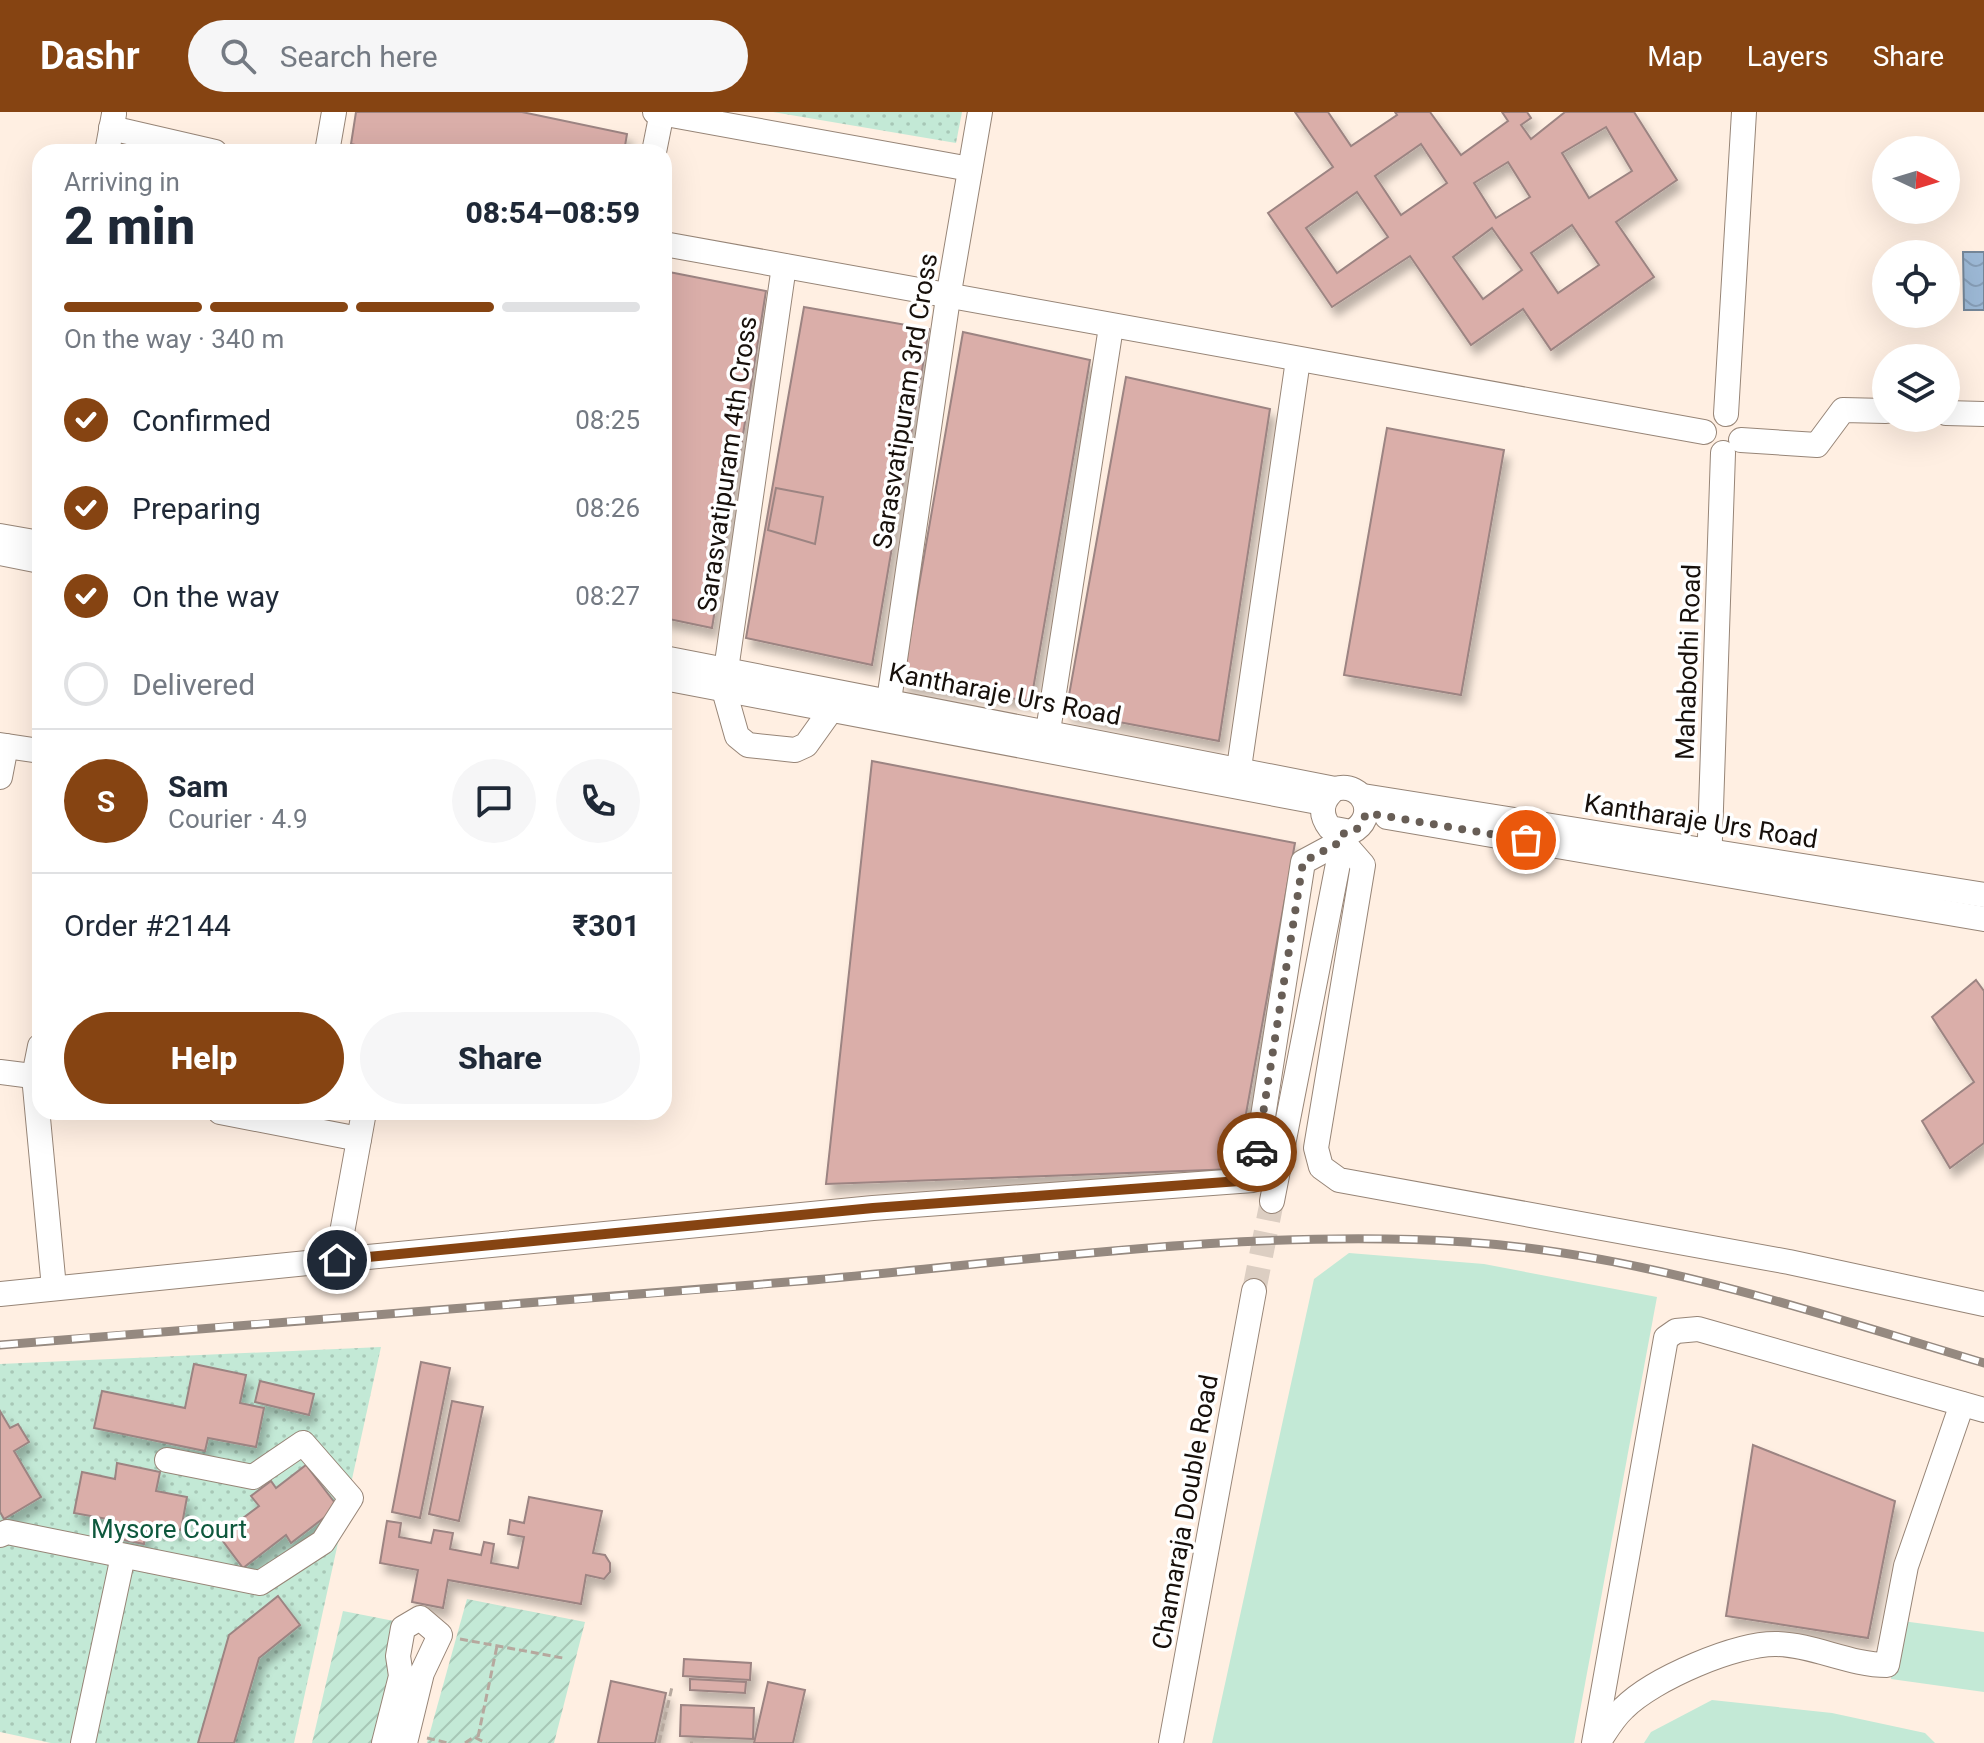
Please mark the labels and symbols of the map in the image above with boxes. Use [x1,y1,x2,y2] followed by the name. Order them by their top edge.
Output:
[1872,136,1960,224] north arrow
[867,251,943,551] street label: Sarasvatipuram 3rd Cross
[691,314,763,614] street label: Sarasvatipuram 4th Cross
[1670,563,1706,761] street label: Mahabodhi Road
[886,657,1124,731] street label: Kantharaje Urs Road
[1582,788,1820,854] street label: Kantharaje Urs Road
[1492,806,1560,874] pin
[1217,1112,1297,1192] courier
[303,1226,371,1294] pin
[1146,1372,1224,1652] street label: Chamaraja Double Road
[91,1514,247,1544] park label: Mysore Court

